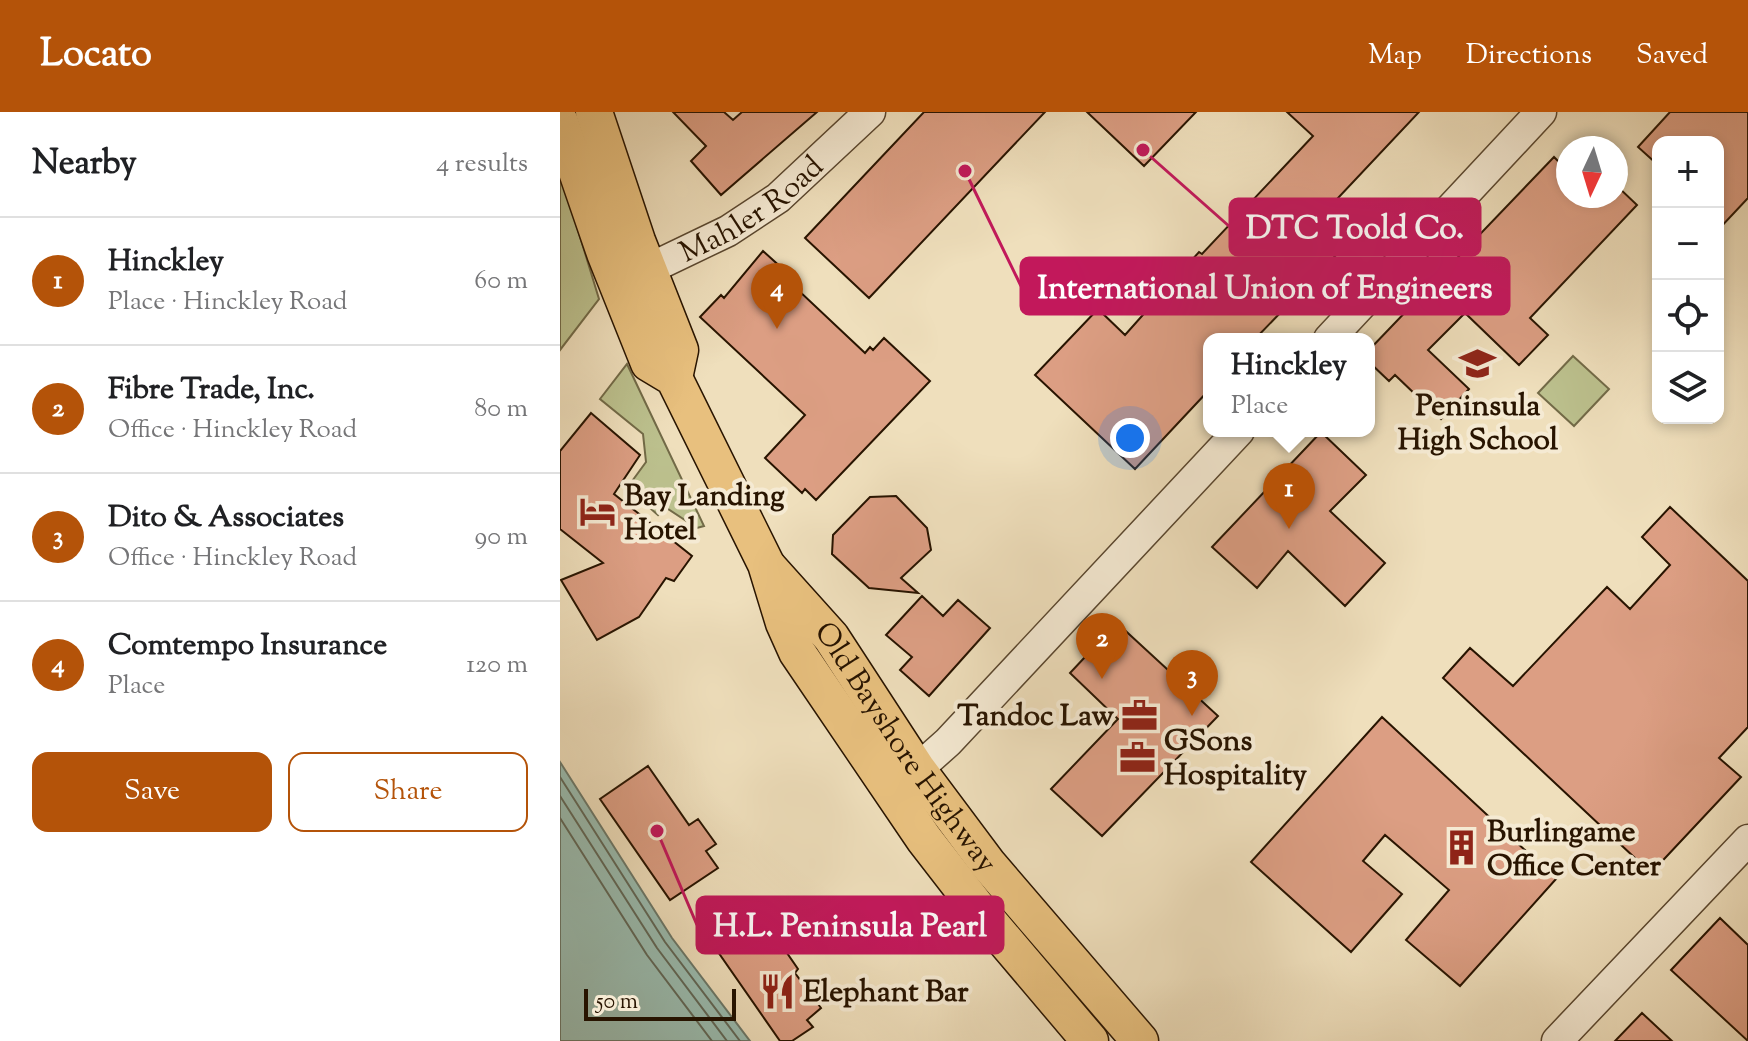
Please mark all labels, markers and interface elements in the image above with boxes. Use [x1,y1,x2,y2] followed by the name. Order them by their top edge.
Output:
[40,29,152,83] text: Locato
[1368,36,1422,76] text: Map
[1466,36,1592,76] text: Directions
[1636,36,1708,76] text: Saved
[1556,136,1628,208] north arrow
[1652,136,1724,424] map controls
[1652,136,1724,208] button: +
[32,140,137,189] text: Nearby
[436,146,528,183] text: 4 results
[673,147,834,275] street label: Mahler Road
[1230,199,1480,255] callout: DTC Toold Co.
[1246,207,1464,253] text: DTC Toold Co.
[1652,208,1724,280] button: −
[108,241,224,284] text: Hinckley
[1021,258,1509,314] callout: International Union of Engineers
[54,263,62,300] text: 1
[474,263,528,300] text: 60 m
[751,263,803,329] pin: 4
[1037,267,1493,313] text: International Union of Engineers
[1652,280,1724,352] button: locate
[108,284,348,321] text: Place · Hinckley Road
[1203,333,1375,437] popup
[1231,345,1347,388] text: Hinckley
[1459,345,1497,383] school or university icon: Peninsula High School
[1652,352,1724,424] button: layers
[108,369,315,412] text: Fibre Trade, Inc.
[1398,386,1559,463] place label: Peninsula High School
[1231,388,1288,425] text: Place
[52,391,64,428] text: 2
[474,391,528,428] text: 80 m
[108,412,357,449] text: Office · Hinckley Road
[1110,418,1150,458] your location
[1263,463,1315,529] pin: 1
[624,476,785,553] place label: Bay Landing Hotel
[579,493,617,531] hotel icon: Bay Landing Hotel
[108,497,344,540] text: Dito & Associates
[53,519,63,556] text: 3
[475,519,528,556] text: 90 m
[108,540,357,577] text: Office · Hinckley Road
[803,613,1006,883] street label: Old Bayshore Highway
[1076,613,1128,679] pin: 2
[108,625,387,668] text: Comtempo Insurance
[51,647,65,684] text: 4
[466,647,528,684] text: 120 m
[1166,650,1218,716] pin: 3
[108,668,165,705] text: Place
[957,696,1115,739] place label: Tandoc Law
[1121,696,1159,734] office icon: Tandoc Law
[1164,721,1307,798] place label: GSons Hospitality
[1119,738,1157,776] office icon: GSons Hospitality
[32,752,272,832] button: Save
[288,752,528,832] button: Share
[1487,812,1662,889] place label: Burlingame Office Center
[1442,829,1480,867] building icon: Burlingame Office Center
[697,897,1003,953] callout: H.L. Peninsula Pearl
[713,905,987,951] text: H.L. Peninsula Pearl
[758,972,796,1010] restaurant icon: Elephant Bar
[803,972,969,1015] place label: Elephant Bar
[584,985,736,1021] scale bar
[596,987,638,1019] text: 50 m

